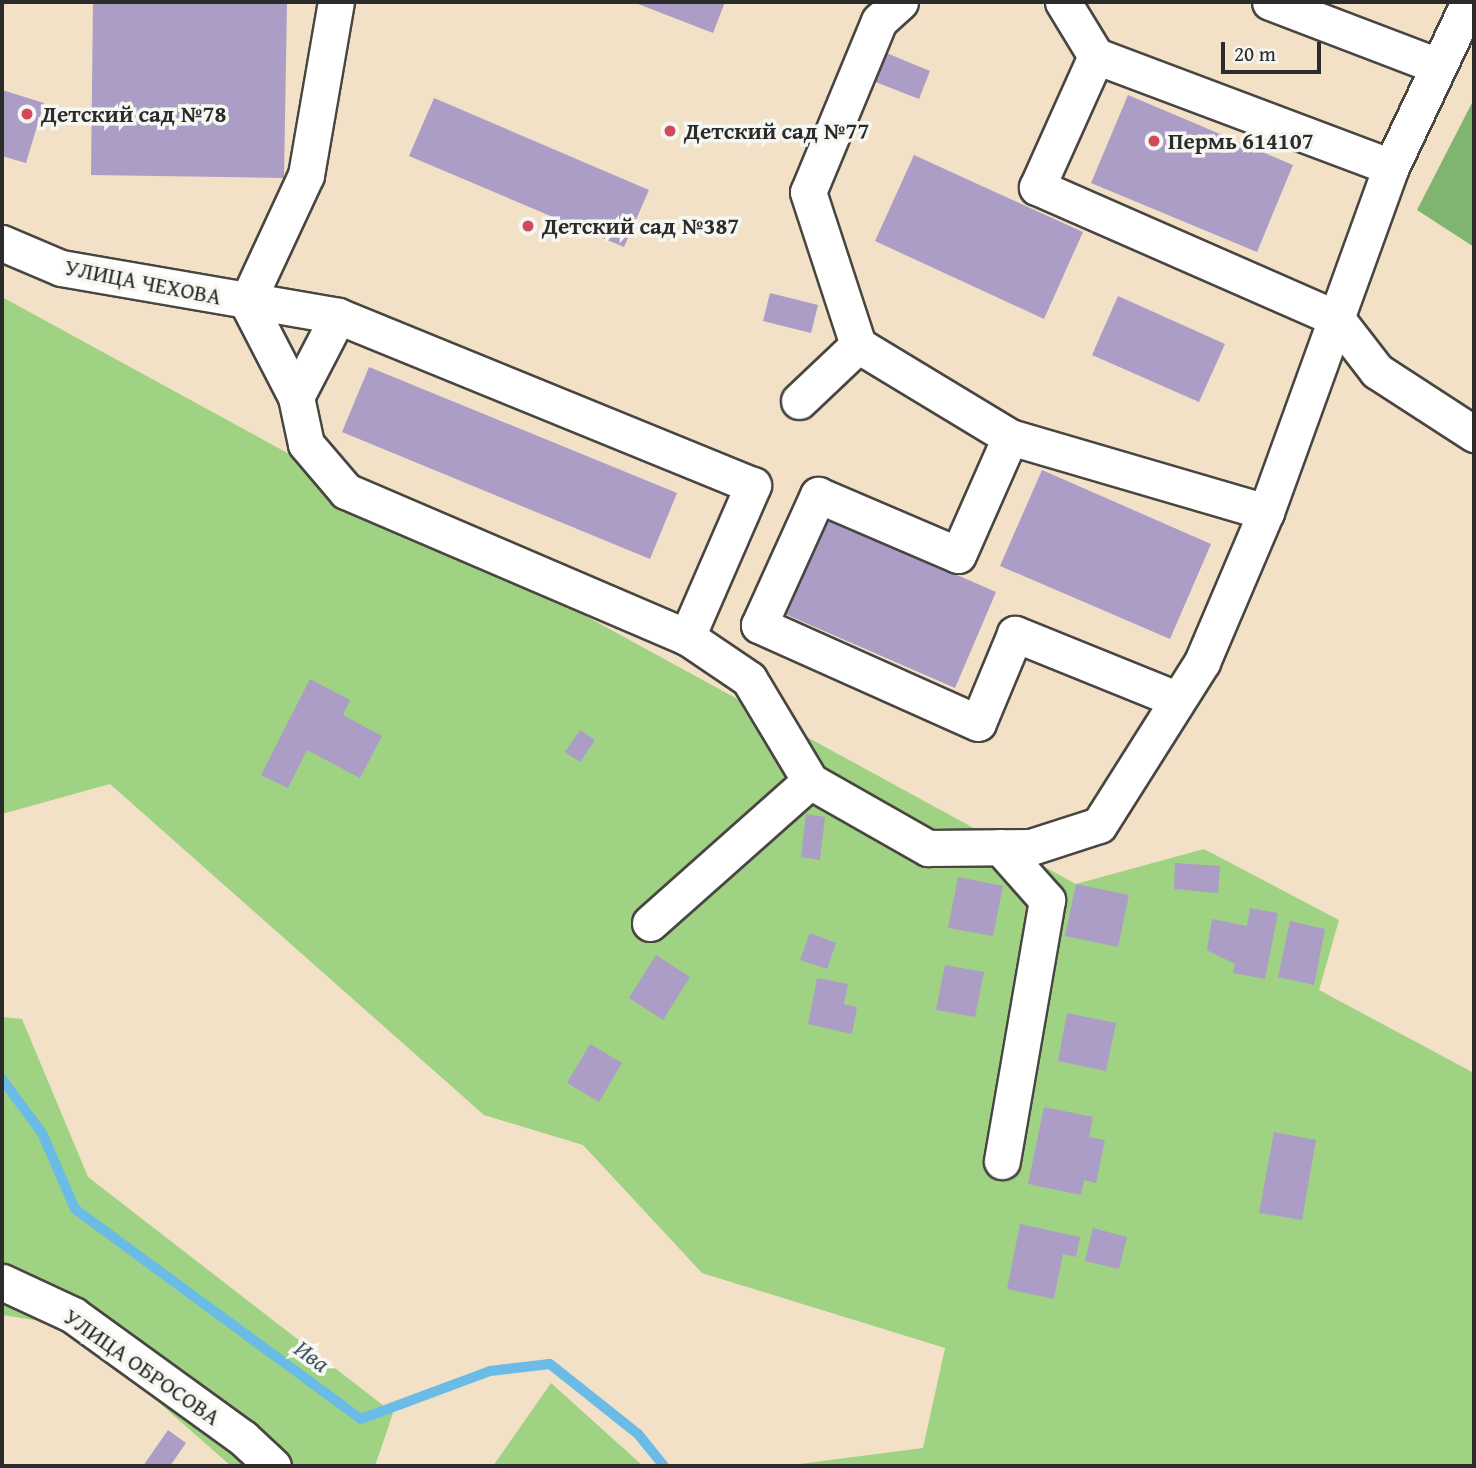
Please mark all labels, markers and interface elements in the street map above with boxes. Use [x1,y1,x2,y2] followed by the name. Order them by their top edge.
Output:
[1224,28,1324,72] scale bar
[1234,38,1276,69] text: 20 m
[41,100,226,128] place label: Детский сад №78
[19,106,35,122] marker: Детский сад №78
[684,117,869,145] place label: Детский сад №77
[662,123,678,139] marker: Детский сад №77
[1168,127,1314,155] place label: Пермь 614107
[1146,133,1162,149] marker: Пермь 614107
[542,212,739,240] place label: Детский сад №387
[520,218,536,234] marker: Детский сад №387
[62,253,224,311] street label: УЛИЦА ЧЕХОВА
[58,1303,226,1431] street label: УЛИЦА ОБРОСОВА
[289,1334,335,1378] water label: Ива

